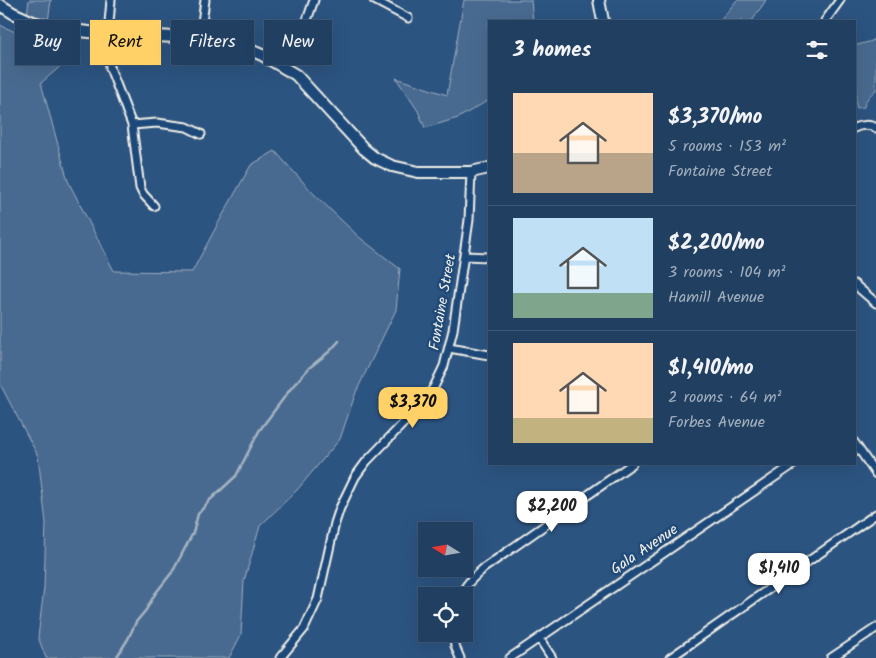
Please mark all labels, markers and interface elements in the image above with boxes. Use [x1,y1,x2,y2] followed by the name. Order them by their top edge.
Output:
[15,20,80,65] chip: Buy
[90,20,161,65] chip: Rent
[171,20,254,65] chip: Filters
[264,20,332,65] chip: New
[513,34,591,67] text: 3 homes
[803,36,831,64] icon: filters
[668,101,762,134] text: $3,370/mo
[553,113,613,173] icon: home
[668,134,786,159] text: 5 rooms · 153 m²
[668,159,772,184] text: Fontaine Street
[668,227,765,260] text: $2,200/mo
[553,238,613,298] icon: home
[423,252,463,352] street label: Fontaine Street
[668,260,785,285] text: 3 rooms · 104 m²
[668,285,764,310] text: Hamill Avenue
[668,352,754,385] text: $1,410/mo
[553,363,613,423] icon: home
[668,385,781,410] text: 2 rooms · 64 m²
[372,386,454,429] pin: $3,370
[390,390,436,415] text: $3,370
[668,410,765,435] text: Forbes Avenue
[511,490,593,533] pin: $2,200
[528,494,576,519] text: $2,200
[606,518,683,581] street label: Gala Avenue
[418,522,472,578] north arrow
[418,522,473,642] map controls
[738,552,820,595] pin: $1,410
[759,556,799,581] text: $1,410
[418,587,473,642] button: locate

